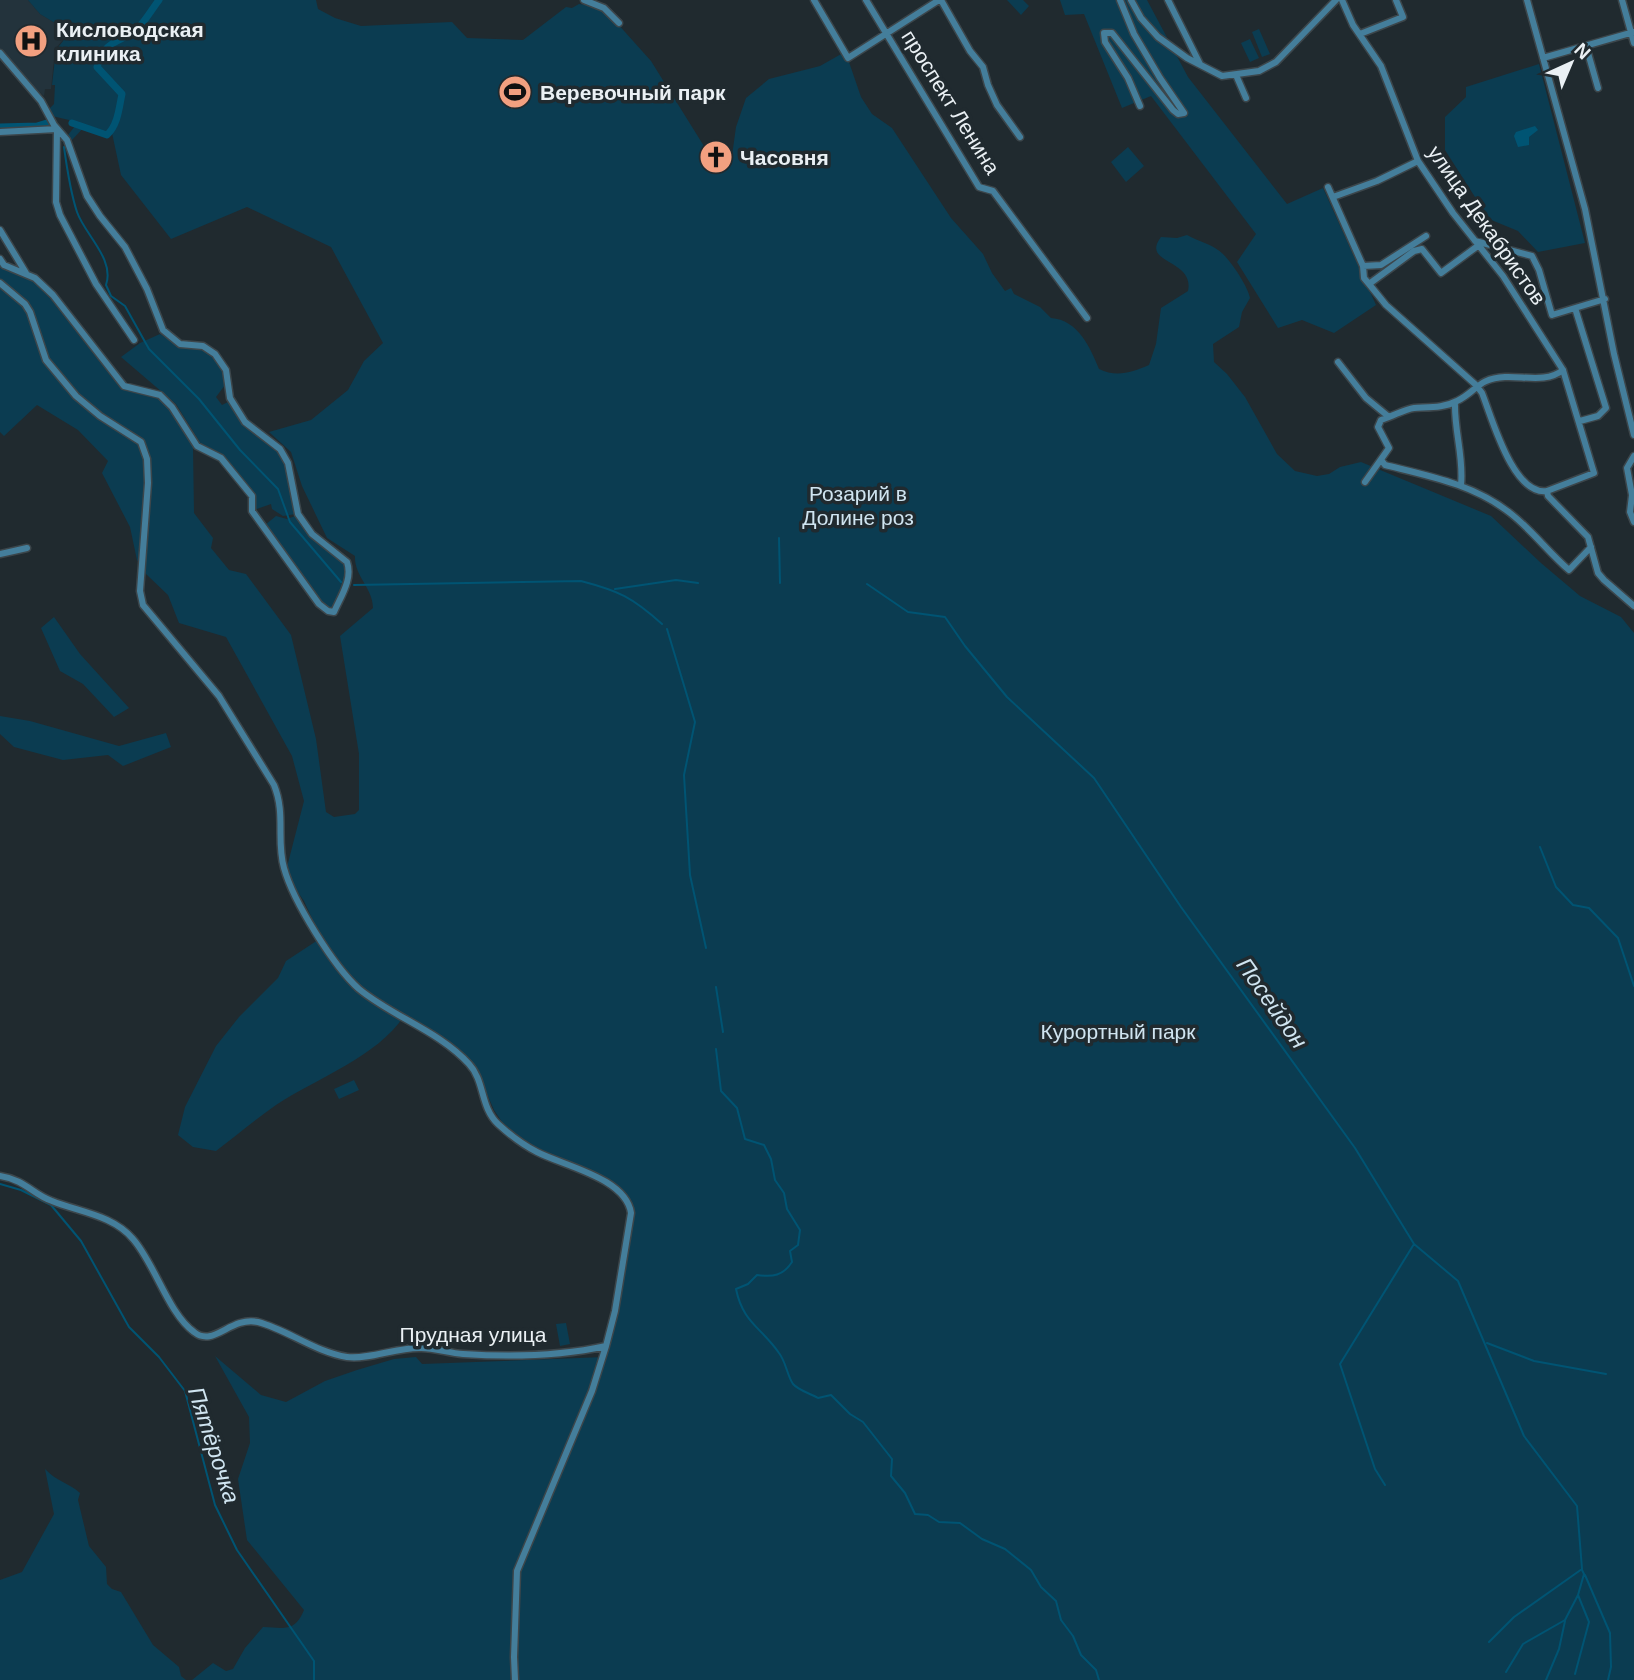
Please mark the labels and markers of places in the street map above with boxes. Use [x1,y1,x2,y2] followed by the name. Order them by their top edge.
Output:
[56,18,204,65] place label: Кисловодская клиника
[12,22,50,60] hospital icon: Кисловодская клиника
[496,73,534,111] sports icon: Веревочный парк
[540,81,726,104] place label: Веревочный парк
[697,138,735,176] church icon: Часовня
[740,146,829,169] place label: Часовня

